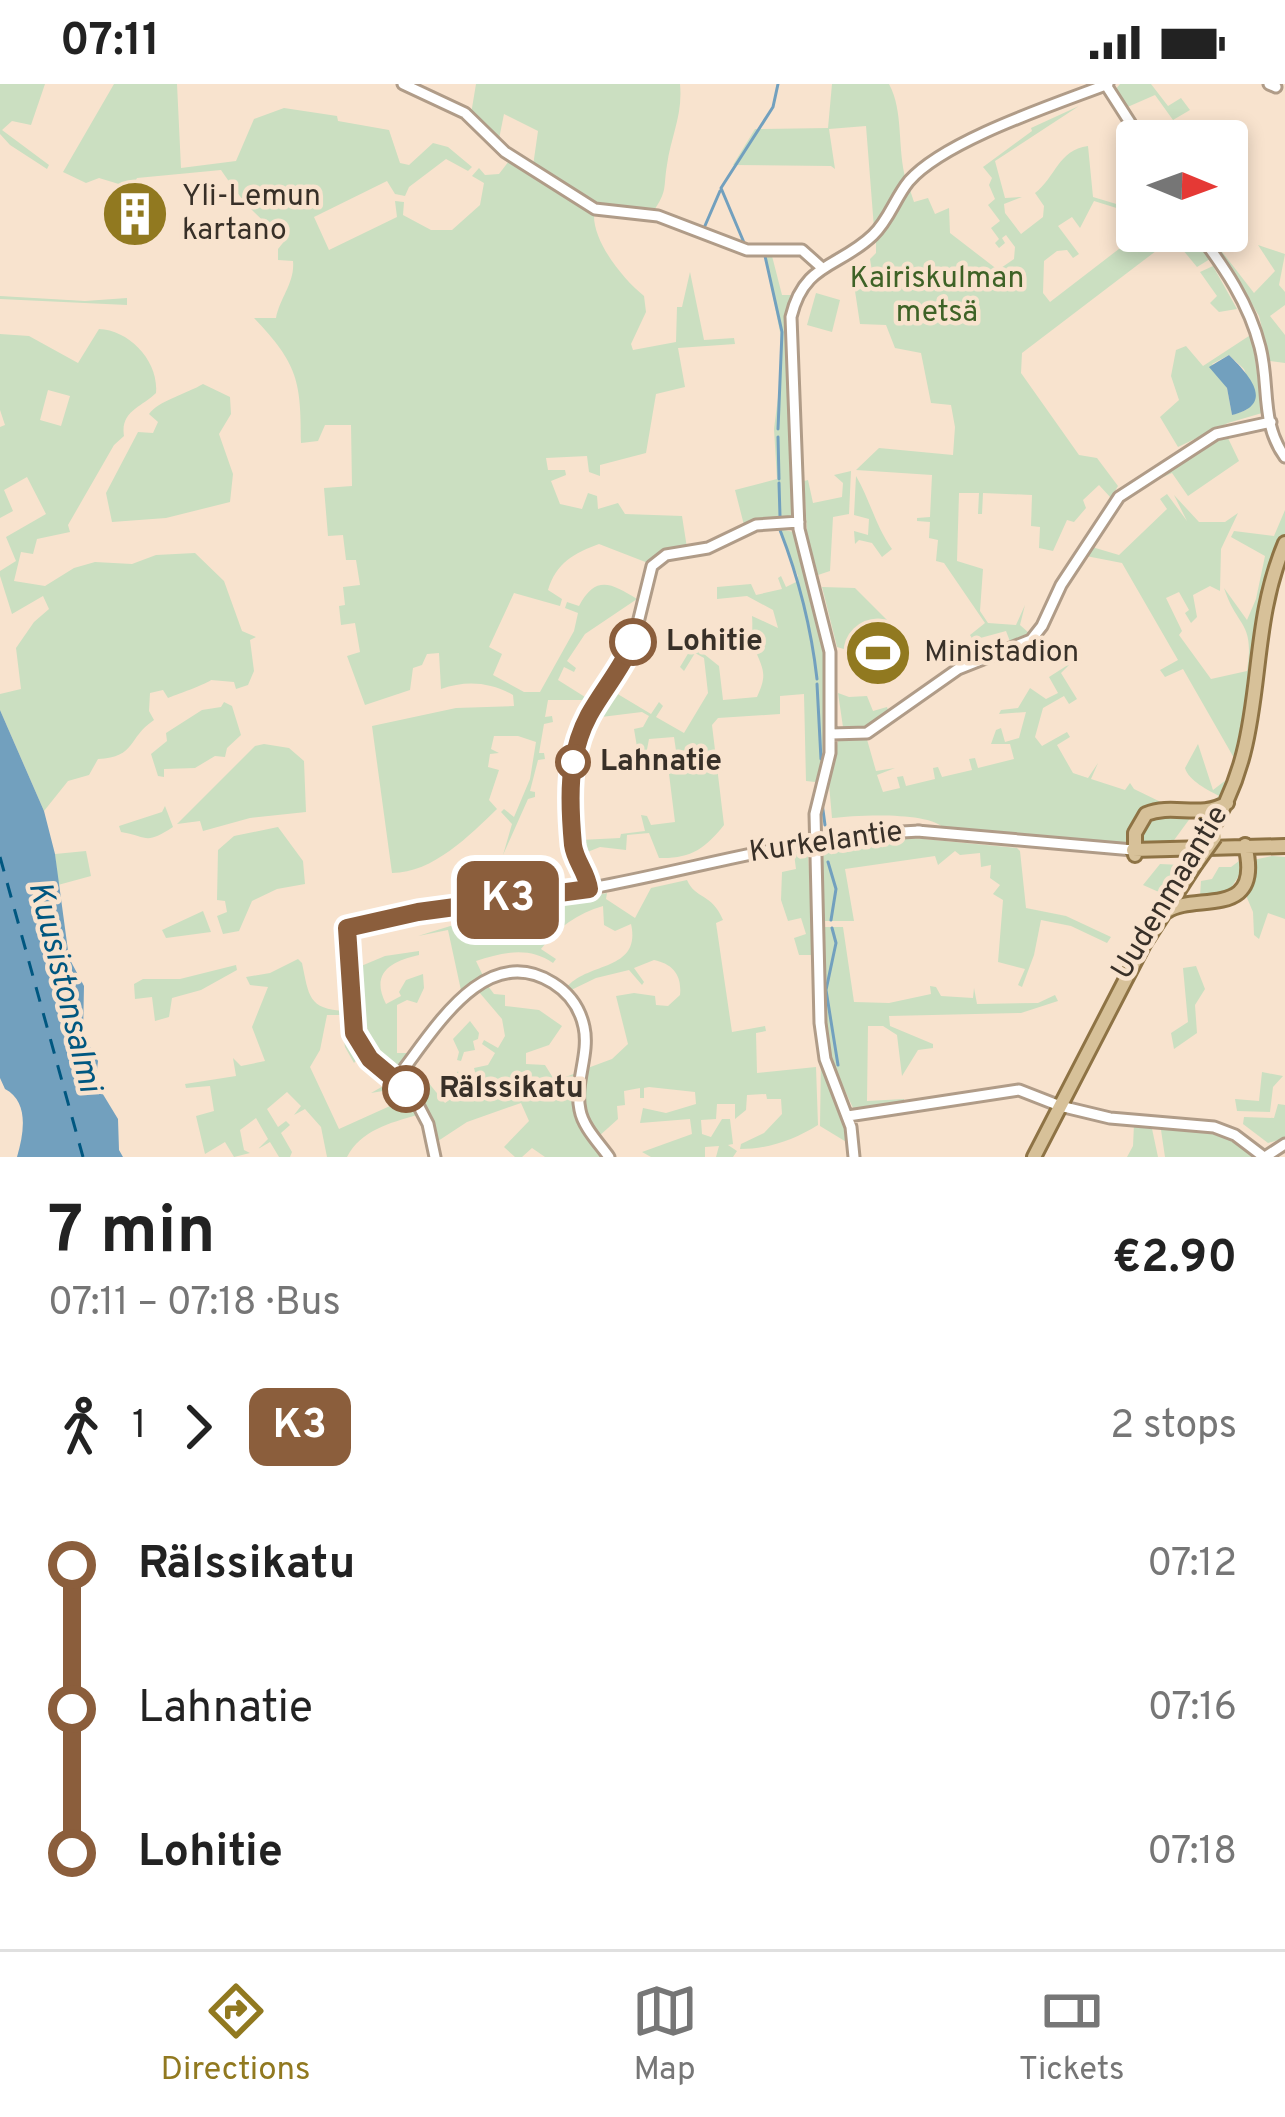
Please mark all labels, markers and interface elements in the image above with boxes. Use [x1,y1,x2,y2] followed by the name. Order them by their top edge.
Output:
[60,14,160,71] text: 07:11
[1116,120,1248,252] north arrow
[1116,120,1248,252] map controls
[100,179,170,249] building icon: Yli-Lemun kartano
[182,179,321,250] place label: Yli-Lemun kartano
[850,261,1024,332] park label: Kairiskulman metsä
[843,618,913,688] sports icon: Ministadion
[611,620,655,664] marker: Lohitie
[666,624,763,661] place label: Lohitie
[924,635,1079,672] place label: Ministadion
[600,744,722,781] place label: Lahnatie
[557,746,589,778] marker: Lahnatie
[1105,799,1237,987] street label: Uudenmaantie
[747,814,905,872] street label: Kurkelantie
[454,861,562,939] line badge: K3
[481,873,535,926] text: K3
[17,877,110,1099] water label: Kuusistonsalmi
[384,1067,428,1111] marker: Rälssikatu
[439,1071,584,1108] place label: Rälssikatu
[48,1193,216,1276] text: 7 min
[1113,1231,1237,1288] text: €2.90
[48,1280,341,1329] text: 07:11 – 07:18 · Bus
[48,1394,114,1460] icon: walk
[165,1394,231,1460] icon: forward
[273,1400,327,1453] text: K3
[132,1403,147,1452] text: 1
[1110,1403,1237,1452] text: 2 stops
[138,1537,355,1594] text: Rälssikatu
[1147,1541,1237,1590] text: 07:12
[138,1681,313,1738] text: Lahnatie
[1148,1685,1237,1734] text: 07:16
[138,1825,283,1882] text: Lohitie
[1147,1829,1237,1878] text: 07:18
[161,1978,310,2092] tab: Directions
[632,1978,698,2092] tab: Map
[1019,1978,1124,2092] tab: Tickets

